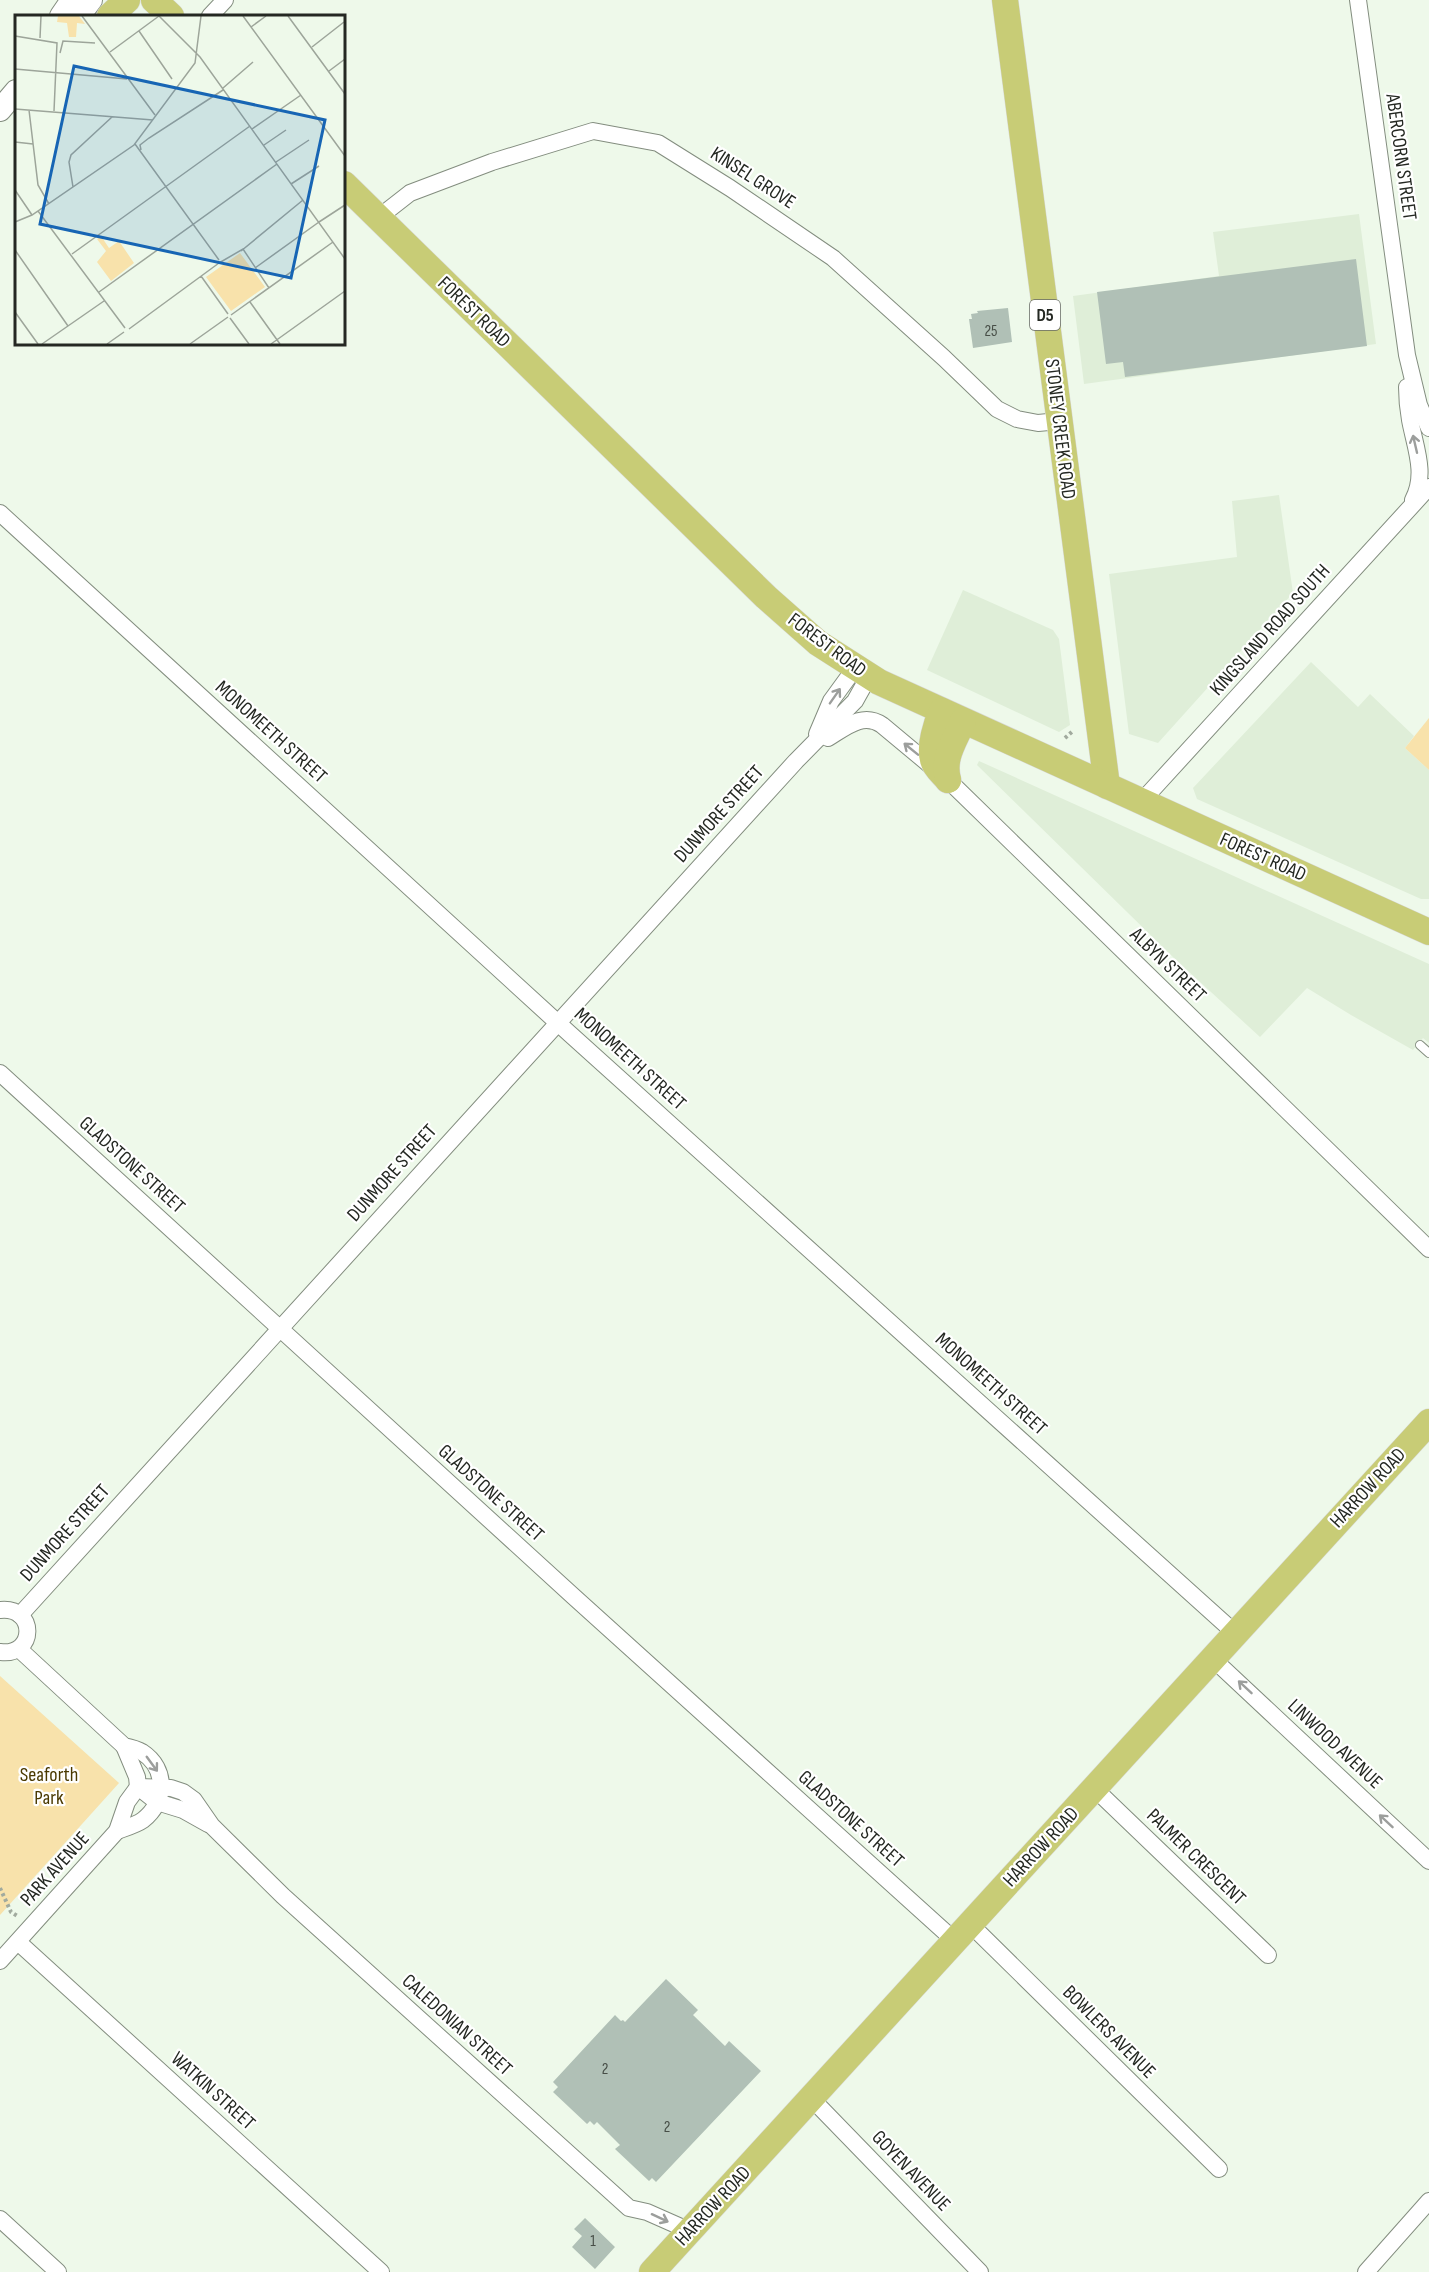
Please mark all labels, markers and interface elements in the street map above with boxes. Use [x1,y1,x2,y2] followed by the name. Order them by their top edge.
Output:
[15,15,345,345] inset map
[1380,91,1422,222] street label: ABERCORN STREET
[706,142,800,214] street label: KINSEL GROVE
[433,271,515,353] street label: FOREST ROAD
[1030,300,1060,330] road number: D5
[984,322,998,341] house number: 25
[1039,358,1081,500] street label: STONEY CREEK ROAD
[1409,434,1421,453] one-way arrow
[1205,560,1335,700] street label: KINGSLAND ROAD SOUTH
[783,608,871,682] street label: FOREST ROAD
[210,676,332,788] street label: MONOMEETH STREET
[829,689,841,705] one-way arrow
[903,742,919,755] one-way arrow
[669,760,769,868] street label: DUNMORE STREET
[1216,827,1310,887] street label: FOREST ROAD
[1124,922,1211,1007] street label: ALBYN STREET
[569,1003,691,1115] street label: MONOMEETH STREET
[74,1111,190,1219] street label: GLADSTONE STREET
[342,1119,442,1227] street label: DUNMORE STREET
[930,1328,1052,1440] street label: MONOMEETH STREET
[433,1439,549,1547] street label: GLADSTONE STREET
[1325,1443,1411,1533] street label: HARROW ROAD
[15,1479,115,1587] street label: DUNMORE STREET
[1237,1680,1252,1695] one-way arrow
[1283,1694,1387,1794] street label: LINWOOD AVENUE
[146,1756,158,1772] one-way arrow
[20,1763,78,1810] park label: Seaforth Park
[793,1765,909,1873] street label: GLADSTONE STREET
[998,1802,1084,1892] street label: HARROW ROAD
[1141,1804,1251,1910] street label: PALMER CRESCENT
[1379,1814,1394,1828] one-way arrow
[15,1827,95,1911] street label: PARK AVENUE
[397,1969,517,2081] street label: CALEDONIAN STREET
[1057,1980,1161,2084] street label: BOWLERS AVENUE
[166,2047,260,2135] street label: WATKIN STREET
[602,2060,608,2079] house number: 2
[664,2118,670,2137] house number: 2
[867,2126,955,2216] street label: GOYEN AVENUE
[670,2161,756,2251] street label: HARROW ROAD
[650,2213,668,2224] one-way arrow
[590,2232,596,2251] house number: 1

